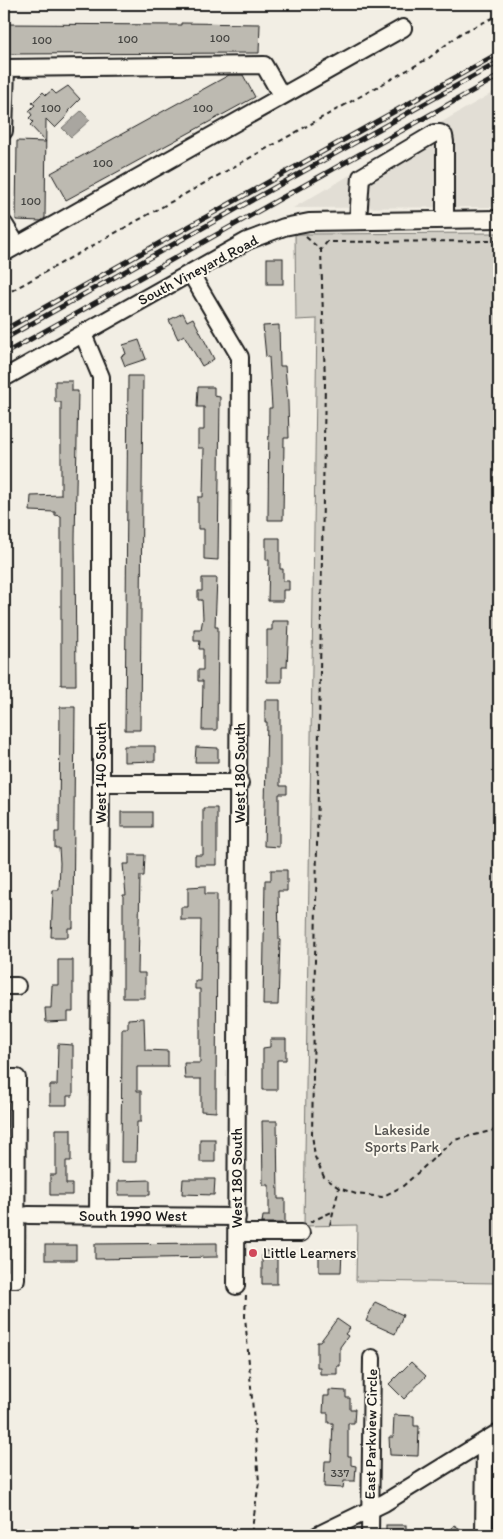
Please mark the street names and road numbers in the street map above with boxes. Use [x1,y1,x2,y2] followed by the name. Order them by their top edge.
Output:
[135,230,262,309] street label: South Vineyard Road
[92,722,110,824] street label: West 140 South
[231,722,249,823] street label: West 180 South
[228,1127,246,1228] street label: West 180 South
[79,1207,187,1225] street label: South 1990 West
[361,1369,381,1499] street label: East Parkview Circle

